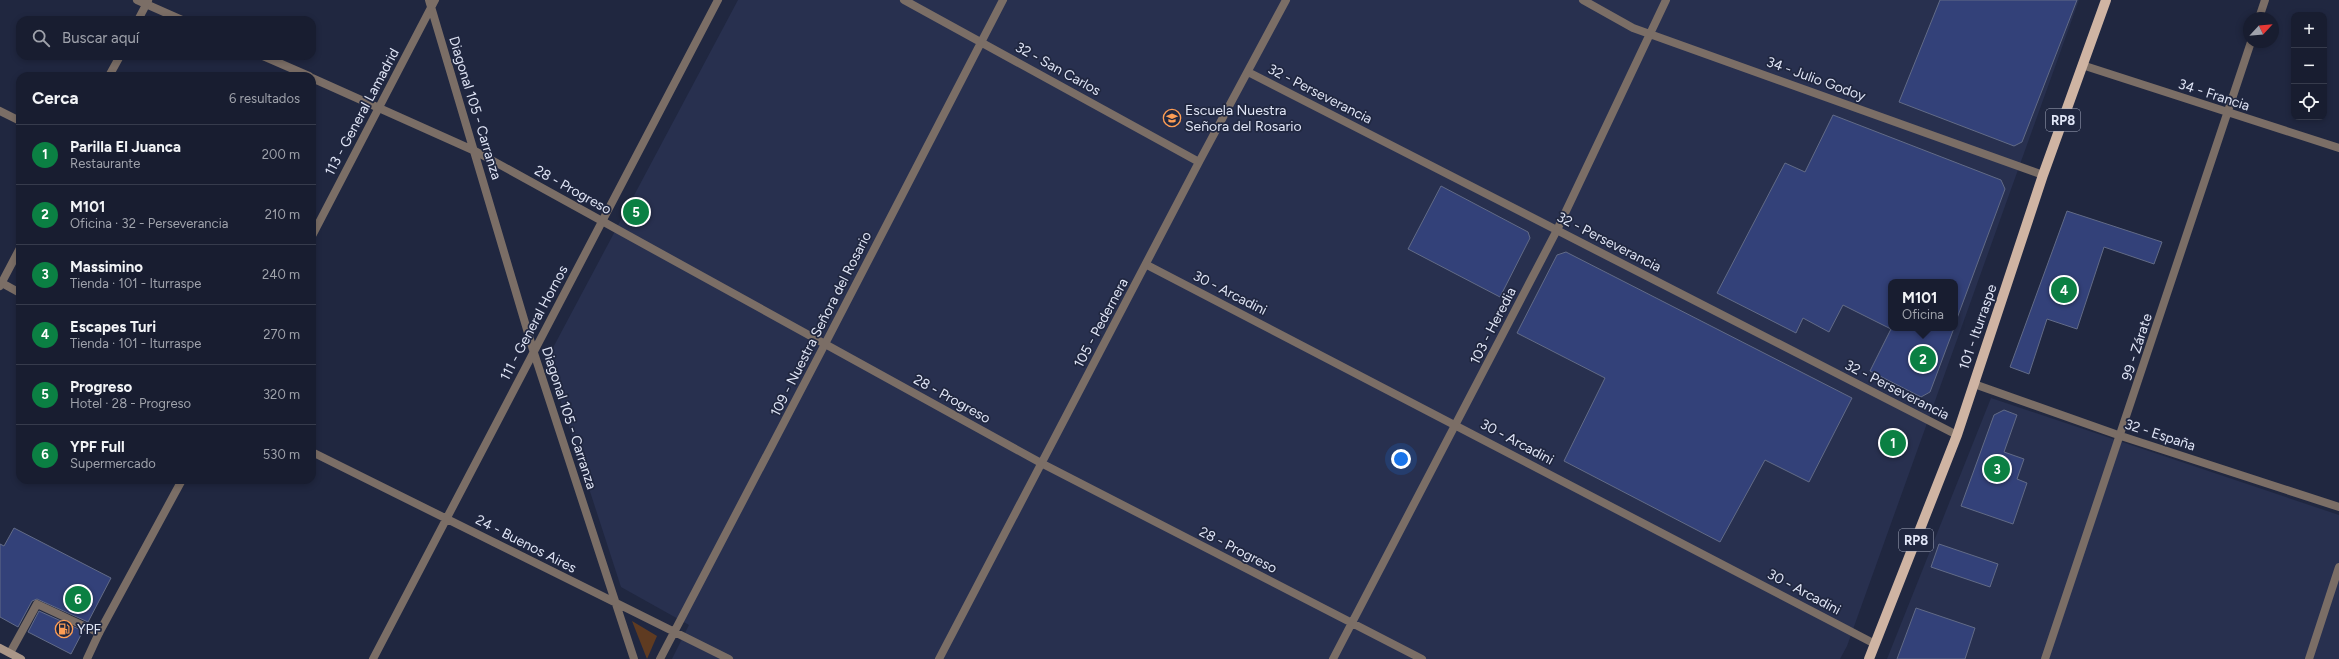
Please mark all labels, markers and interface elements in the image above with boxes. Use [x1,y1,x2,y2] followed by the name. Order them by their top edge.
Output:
[2243,12,2279,48] north arrow
[2291,12,2327,120] map controls
[2291,12,2327,48] button: +
[16,16,316,60] search box
[30,27,52,49] icon: search
[62,29,139,47] text: Buscar aquí
[445,34,505,182] street label: Diagonal 105 - Carranza
[1012,39,1104,99] street label: 32 - San Carlos
[321,45,403,179] street label: 113 - General Lamadrid
[2291,48,2327,84] button: −
[1764,53,1868,105] street label: 34 - Julio Godoy
[1265,60,1375,128] street label: 32 - Perseverancia
[2176,75,2252,115] street label: 34 - Francia
[2291,84,2327,120] button: locate
[32,88,79,108] text: Cerca
[229,91,300,106] text: 6 resultados
[1185,102,1302,135] place label: Escuela Nuestra Señora del Rosario
[1162,108,1182,128] school or university icon: Escuela Nuestra Señora del Rosario
[2046,109,2080,131] road number: RP8
[70,138,181,156] text: Parilla El Juanca
[42,147,48,162] text: 1
[262,147,300,162] text: 200 m
[70,156,140,171] text: Restaurante
[532,162,614,218] street label: 28 - Progreso
[623,197,649,227] pin: 5
[70,198,105,216] text: M101
[41,207,49,222] text: 2
[265,207,300,222] text: 210 m
[1554,208,1664,276] street label: 32 - Perseverancia
[70,216,228,231] text: Oficina · 32 - Perseverancia
[767,229,875,419] street label: 109 - Nuestra Señora del Rosario
[70,258,143,276] text: Massimino
[496,262,572,384] street label: 111 - General Hornos
[41,267,49,282] text: 3
[262,267,300,282] text: 240 m
[1190,267,1270,319] street label: 30 - Arcadini
[1070,275,1132,371] street label: 105 - Pedernera
[2051,275,2077,305] pin: 4
[70,276,201,291] text: Tienda · 101 - Iturraspe
[1888,279,1958,331] popup
[1955,282,2001,372] street label: 101 - Iturraspe
[1466,285,1520,367] street label: 103 - Heredia
[1902,289,1937,307] text: M101
[1902,307,1944,322] text: Oficina
[2118,311,2156,383] street label: 99 - Zárate
[70,318,156,336] text: Escapes Turi
[41,327,49,342] text: 4
[263,327,300,342] text: 270 m
[70,336,201,351] text: Tienda · 101 - Iturraspe
[538,344,600,492] street label: Diagonal 105 - Carranza
[1910,344,1936,374] pin: 2
[1842,356,1952,424] street label: 32 - Perseverancia
[911,371,993,427] street label: 28 - Progreso
[70,378,132,396] text: Progreso
[41,387,49,402] text: 5
[263,387,300,402] text: 320 m
[70,396,191,411] text: Hotel · 28 - Progreso
[1477,416,1557,468] street label: 30 - Arcadini
[2122,416,2198,454] street label: 32 - España
[1880,428,1906,458] pin: 1
[70,438,125,456] text: YPF Full
[41,447,49,462] text: 6
[263,447,300,462] text: 530 m
[1391,449,1411,469] your location
[1984,454,2010,484] pin: 3
[70,456,156,471] text: Supermercado
[473,511,579,577] street label: 24 - Buenos Aires
[1196,523,1280,577] street label: 28 - Progreso
[1899,529,1933,551] road number: RP8
[1764,566,1844,618] street label: 30 - Arcadini
[65,584,91,614] pin: 6
[54,619,74,639] fuel station icon: YPF
[77,621,102,638] place label: YPF

